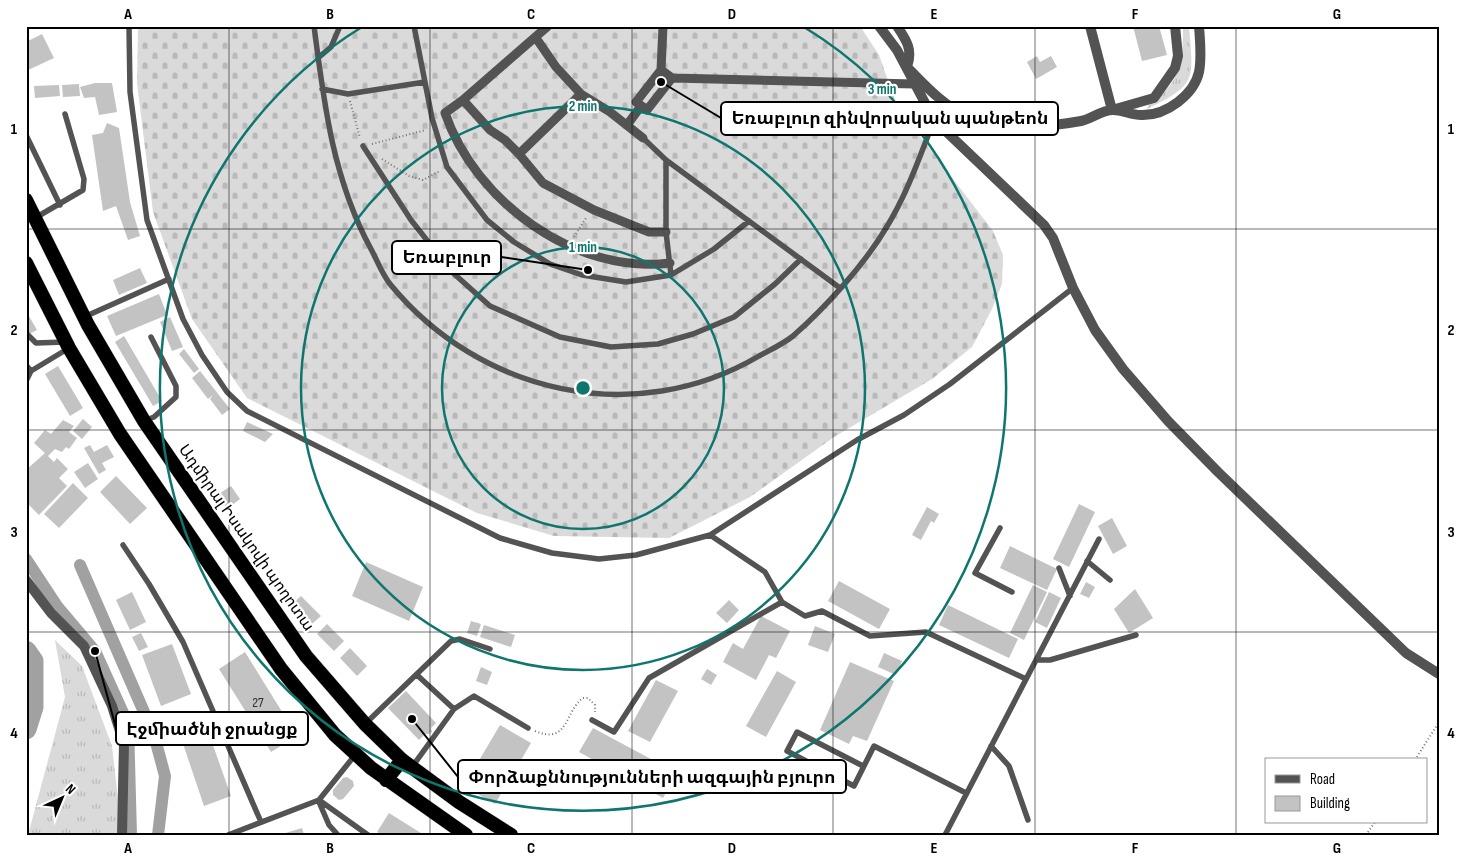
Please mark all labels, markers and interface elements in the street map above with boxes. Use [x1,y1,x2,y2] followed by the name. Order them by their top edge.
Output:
[123,5,132,24] text: A
[326,5,334,24] text: B
[527,5,535,24] text: C
[728,5,736,24] text: D
[931,5,938,24] text: E
[1132,5,1139,24] text: F
[1333,5,1341,24] text: G
[868,80,896,99] text: 3 min
[569,97,597,116] text: 2 min
[721,102,1058,135] callout: Եռաբլուր զինվորական պանթեոն
[731,108,1049,129] text: Եռաբլուր զինվորական պանթեոն
[11,120,18,139] text: 1
[1448,120,1455,139] text: 1
[569,238,597,257] text: 1 min
[392,241,501,274] callout: Եռաբլուր
[402,247,492,268] text: Եռաբլուր
[10,321,18,340] text: 2
[1447,321,1455,340] text: 2
[574,379,592,397] centre of rings
[174,441,318,635] street label: Ադմիրալ Իսակովի պողոտա
[10,523,18,542] text: 3
[1447,523,1455,542] text: 3
[252,694,264,711] house number: 27
[116,712,308,745] callout: Էջմիածնի ջրանցք
[126,719,298,740] text: Էջմիածնի ջրանցք
[10,724,18,743] text: 4
[1447,724,1455,743] text: 4
[1265,758,1428,824] legend
[458,760,846,793] callout: Փորձաքննությունների ազգային բյուրո
[468,767,836,788] text: Փորձաքննությունների ազգային բյուրո
[1310,770,1335,789] text: Road
[38,774,88,824] north arrow
[62,780,79,798] text: N
[1310,794,1350,813] text: Building
[123,839,132,858] text: A
[326,839,334,858] text: B
[527,839,535,858] text: C
[728,839,736,858] text: D
[931,839,938,858] text: E
[1132,839,1139,858] text: F
[1333,839,1341,858] text: G

